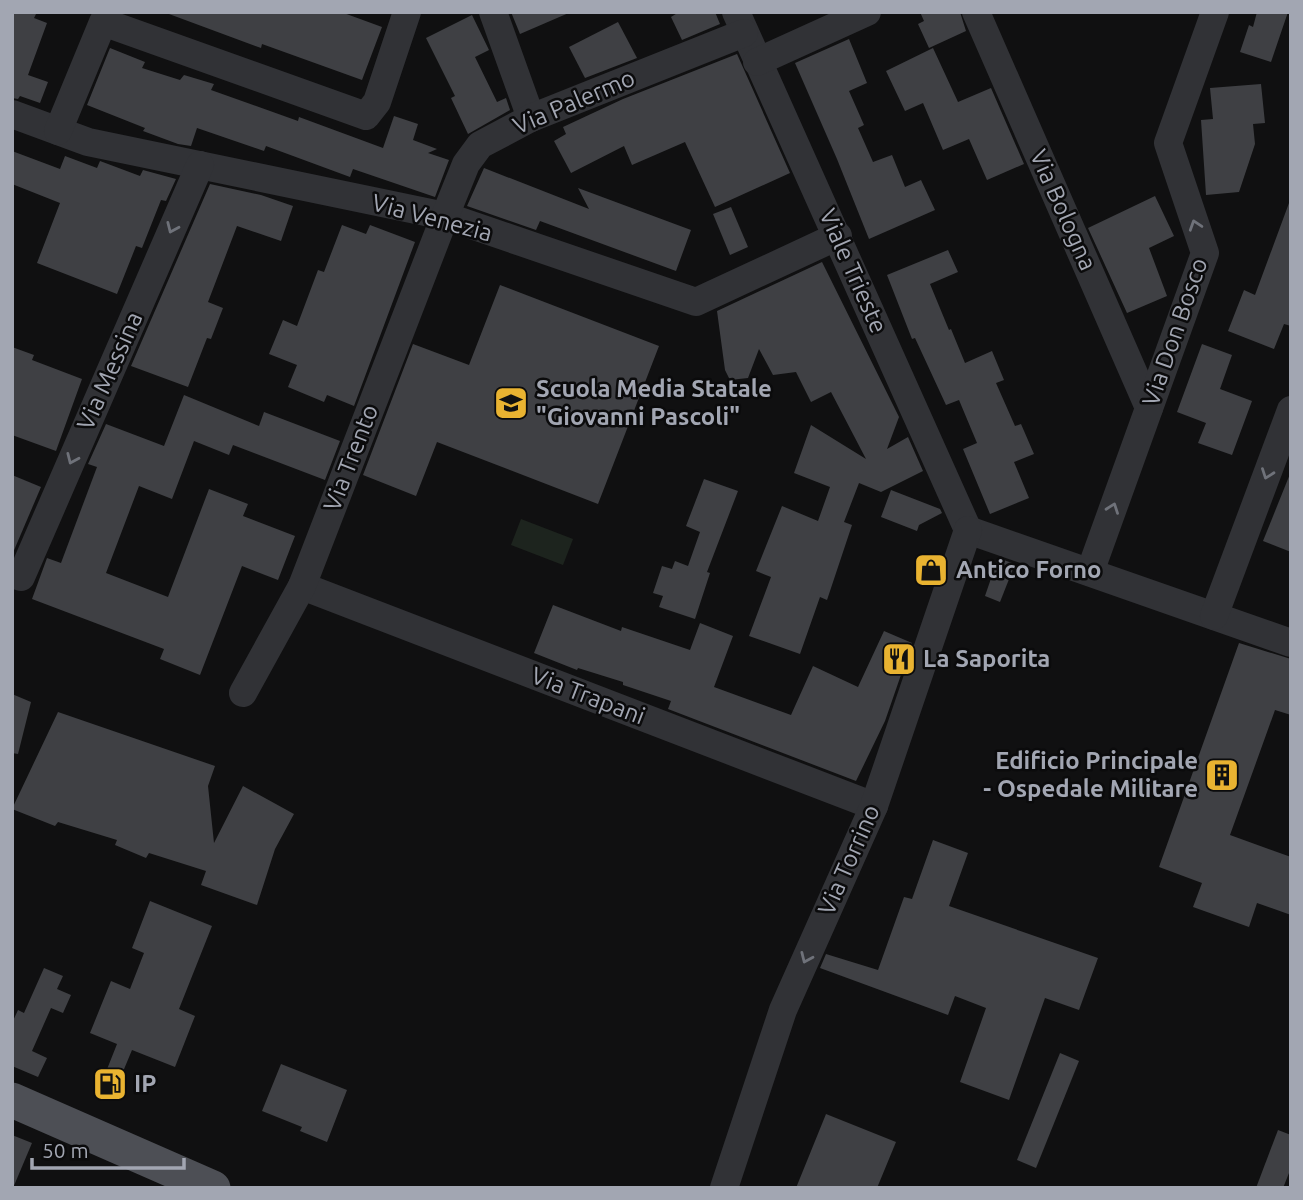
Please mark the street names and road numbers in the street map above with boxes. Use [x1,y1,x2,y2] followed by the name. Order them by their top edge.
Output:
[509,64,639,139] street label: Via Palermo
[1025,145,1102,274] street label: Via Bologna
[369,188,495,247] street label: Via Venezia
[814,205,893,337] street label: Viale Trieste
[1137,254,1212,409] street label: Via Don Bosco
[71,308,148,434] street label: Via Messina
[318,401,383,515] street label: Via Trento
[528,662,649,730] street label: Via Trapani
[812,801,885,919] street label: Via Torrino

